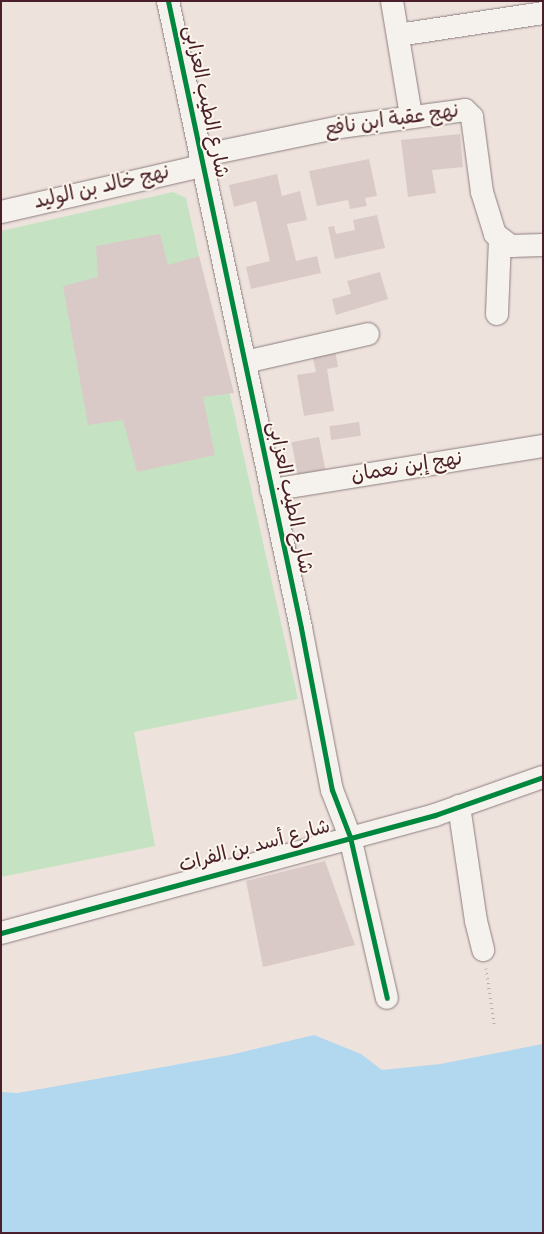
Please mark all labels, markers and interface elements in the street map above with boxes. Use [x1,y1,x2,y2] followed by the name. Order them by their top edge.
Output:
[176,23,232,181] street label: شارع الطيب العزابى
[323,101,461,143] street label: نهج عقبة ابن نافع
[32,162,172,216] street label: نهج خالد بن الوليد
[260,419,316,577] street label: شارع الطيب العزابى
[350,448,464,490] street label: نهج إبن نعمان
[177,816,333,880] street label: شارع أسد بن الفرات

